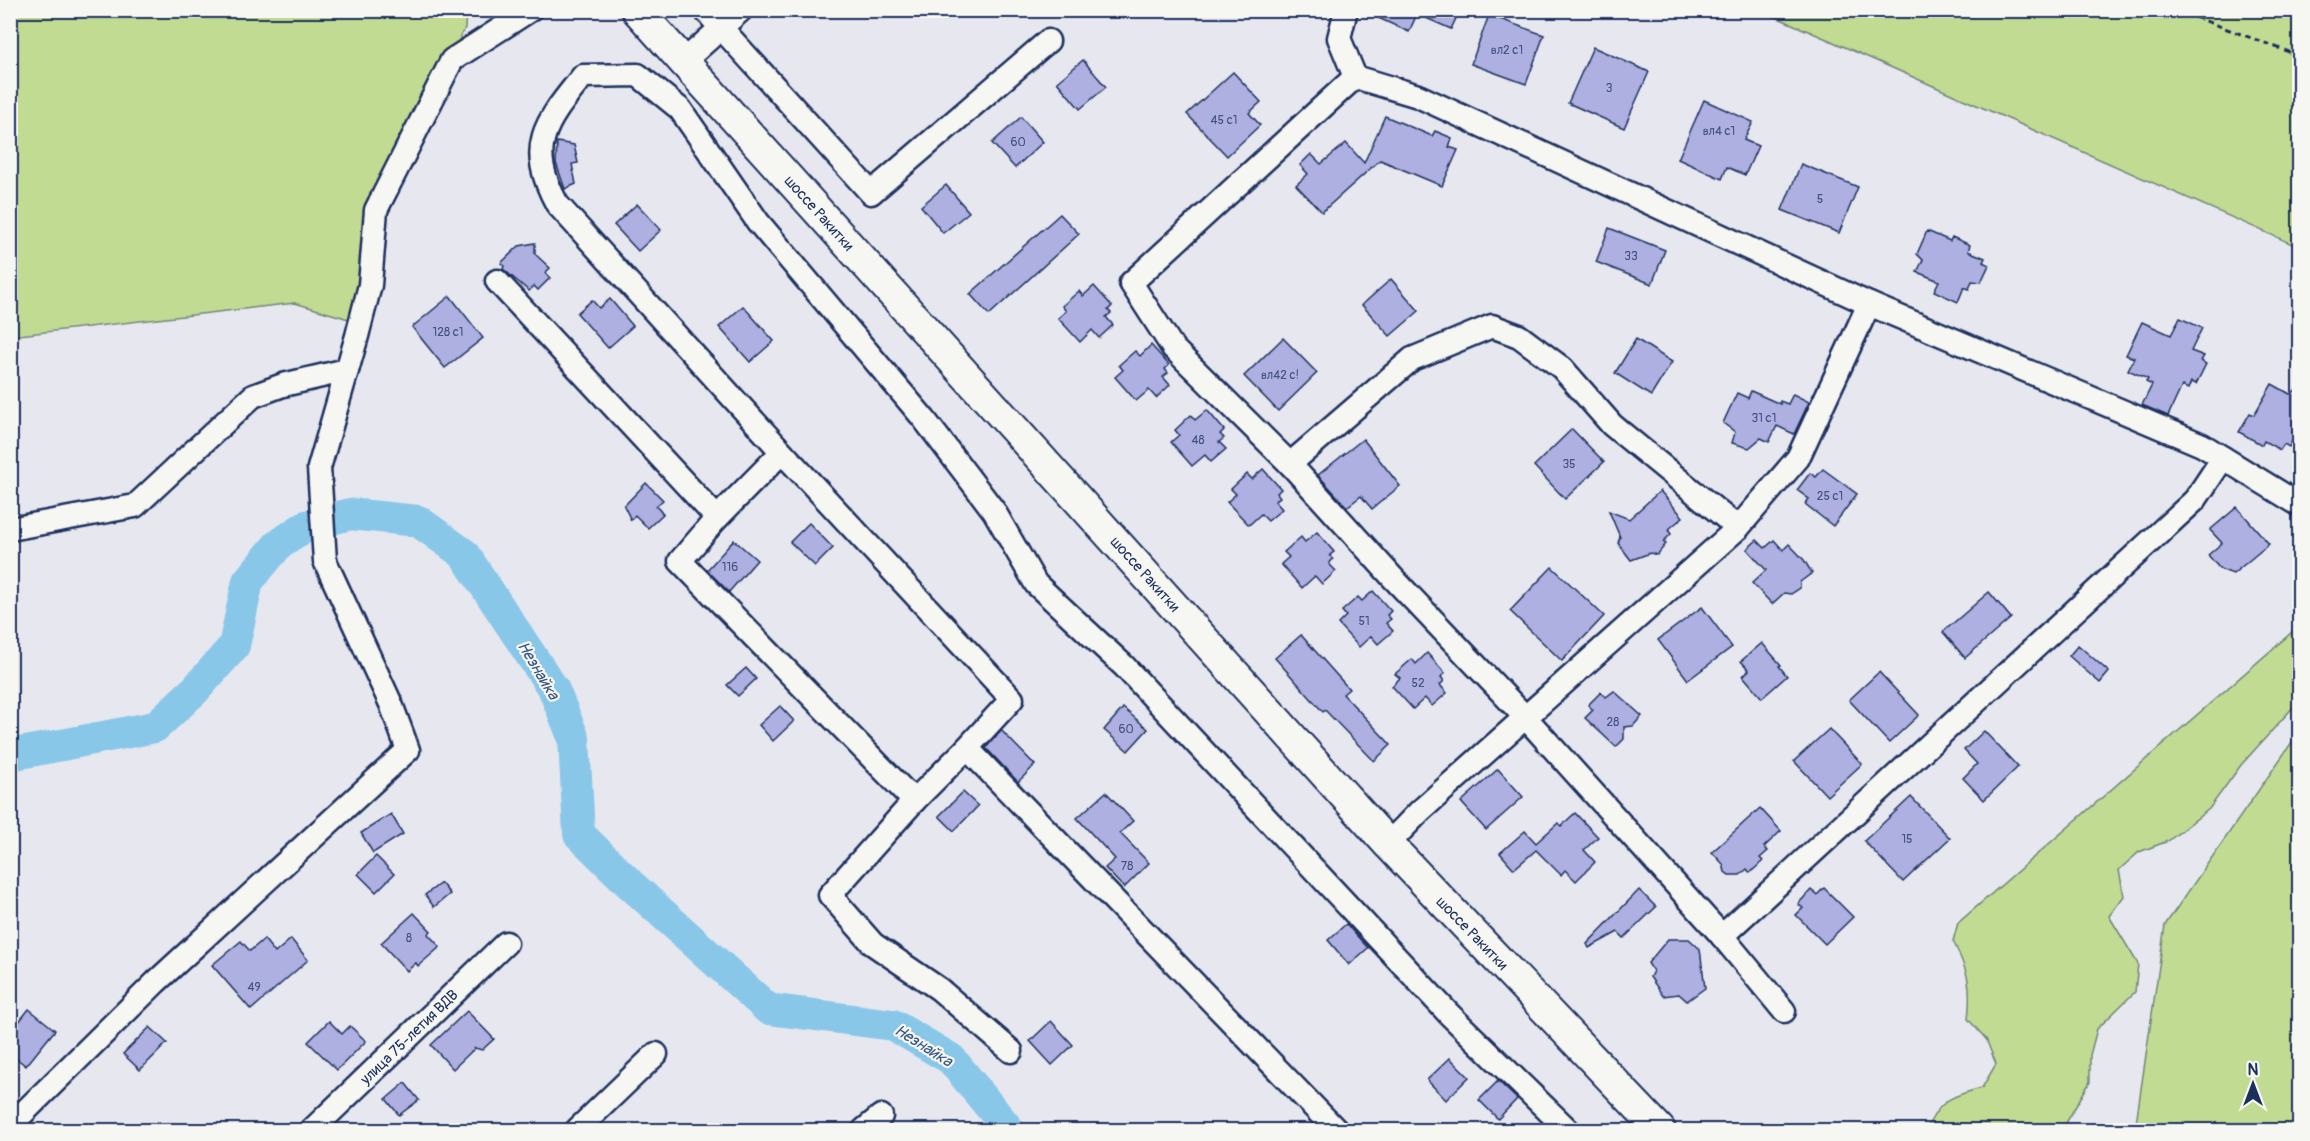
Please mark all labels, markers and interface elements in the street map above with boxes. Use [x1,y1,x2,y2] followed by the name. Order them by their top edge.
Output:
[1491,43,1523,58] house number: вл2 с1
[1606,81,1613,96] house number: 3
[1211,113,1237,128] house number: 45 с1
[1703,124,1735,139] house number: вл4 с1
[1010,135,1026,150] house number: 60
[780,172,858,255] street label: шоссе Ракитки
[1817,192,1823,207] house number: 5
[1624,249,1638,264] house number: 33
[433,325,463,340] house number: 128 с1
[1261,368,1299,383] house number: вл42 с!
[1752,411,1776,426] house number: 31 с1
[1191,433,1205,448] house number: 48
[1562,457,1576,472] house number: 35
[1817,489,1843,504] house number: 25 с1
[1106,533,1184,616] street label: шоссе Ракитки
[722,560,738,575] house number: 116
[1358,614,1370,629] house number: 51
[513,638,564,705] water label: Незнайка
[1411,676,1425,691] house number: 52
[1607,715,1619,730] house number: 28
[1118,722,1134,737] house number: 60
[1901,832,1913,847] house number: 15
[1121,859,1133,874] house number: 78
[1432,892,1512,974] street label: шоссе Ракитки
[406,931,412,946] house number: 8
[247,980,261,995] house number: 49
[356,986,462,1090] street label: улица 75-летия ВДВ
[891,1020,957,1072] water label: Незнайка
[2223,1054,2283,1114] north arrow
[2248,1060,2259,1080] text: N

